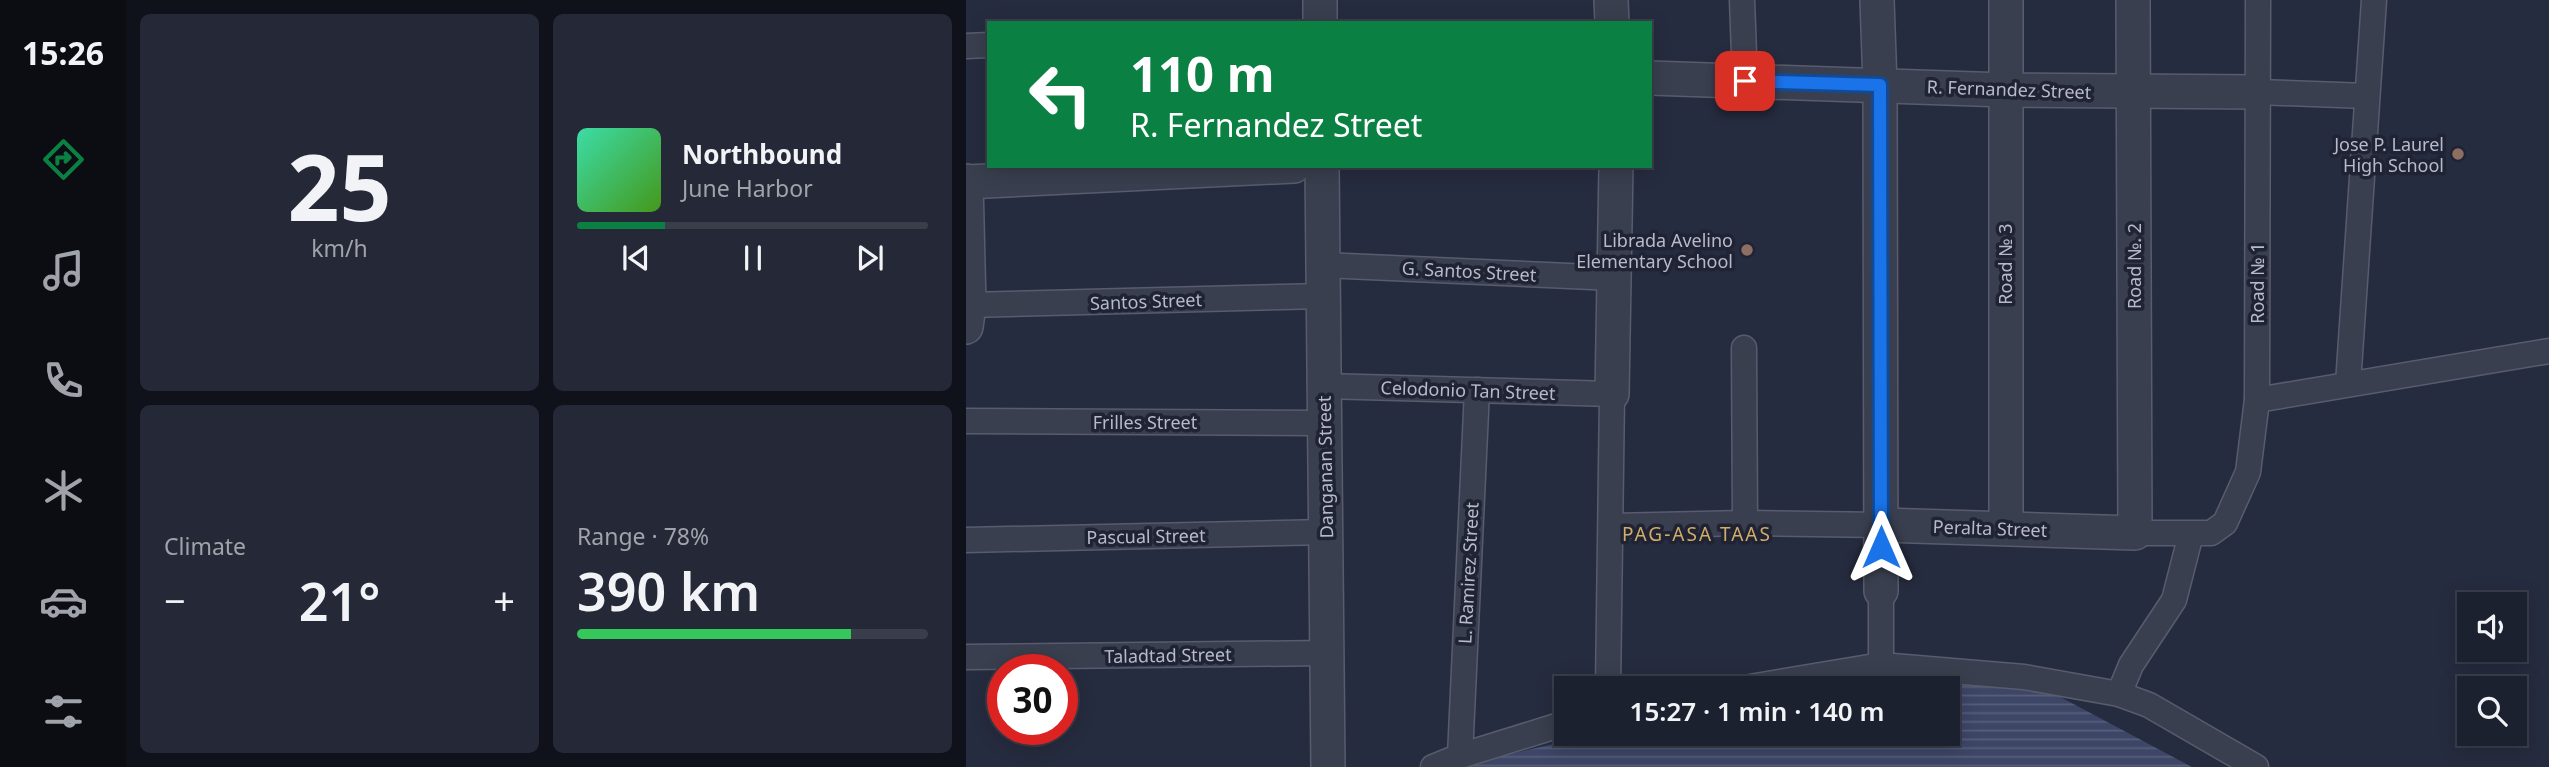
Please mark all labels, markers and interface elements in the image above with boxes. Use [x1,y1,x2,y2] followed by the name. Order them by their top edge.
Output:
[22,31,104,74] text: 15:26
[1130,40,1275,106] text: 110 m
[1015,49,1106,140] icon: left
[1715,51,1775,111] pin
[1726,62,1764,100] icon: arrive
[1926,74,2092,104] street label: R. Fernandez Street
[1130,103,1422,146] text: R. Fernandez Street
[287,124,392,248] text: 25
[2332,132,2444,177] place label: Jose P. Laurel High School
[39,135,88,184] icon: directions
[682,136,842,172] text: Northbound
[2450,146,2466,162] marker: Jose P. Laurel High School
[682,172,813,204] text: June Harbor
[1993,223,2017,305] street label: Road № 3
[2122,223,2146,309] street label: Road №. 2
[1576,228,1733,273] place label: Librada Avelino Elementary School
[311,232,368,264] text: km/h
[617,239,655,277] icon: previous
[734,239,772,277] icon: pause
[851,239,889,277] icon: next
[1739,242,1755,258] marker: Librada Avelino Elementary School
[2245,242,2269,324] street label: Road № 1
[39,246,88,295] icon: music
[1401,255,1537,287] street label: G. Santos Street
[1090,287,1203,315] street label: Santos Street
[39,356,88,405] icon: phone
[1380,375,1556,405] street label: Celodonio Tan Street
[1312,395,1338,539] street label: Danganan Street
[1093,410,1198,434] street label: Frilles Street
[39,466,88,515] icon: climate
[1452,501,1484,645] street label: L. Ramirez Street
[1844,510,1918,584] position arrow
[1932,514,2048,542] street label: Peralta Street
[577,520,709,552] text: Range · 78%
[1622,521,1772,547] district label: PAG-ASA TAAS
[1086,523,1206,549] street label: Pascual Street
[164,530,246,562] text: Climate
[577,555,760,626] text: 390 km
[299,565,380,636] text: 21°
[164,574,186,626] text: −
[493,574,515,626] text: +
[39,577,88,626] icon: car
[2457,592,2527,746] map controls
[2457,592,2527,662] button: sound
[1104,642,1232,668] street label: Taladtad Street
[987,654,1078,745] speed limit sign: 30
[2457,676,2527,746] button: search
[39,687,88,736] icon: filters
[1630,693,1884,729] text: 15:27 · 1 min · 140 m

